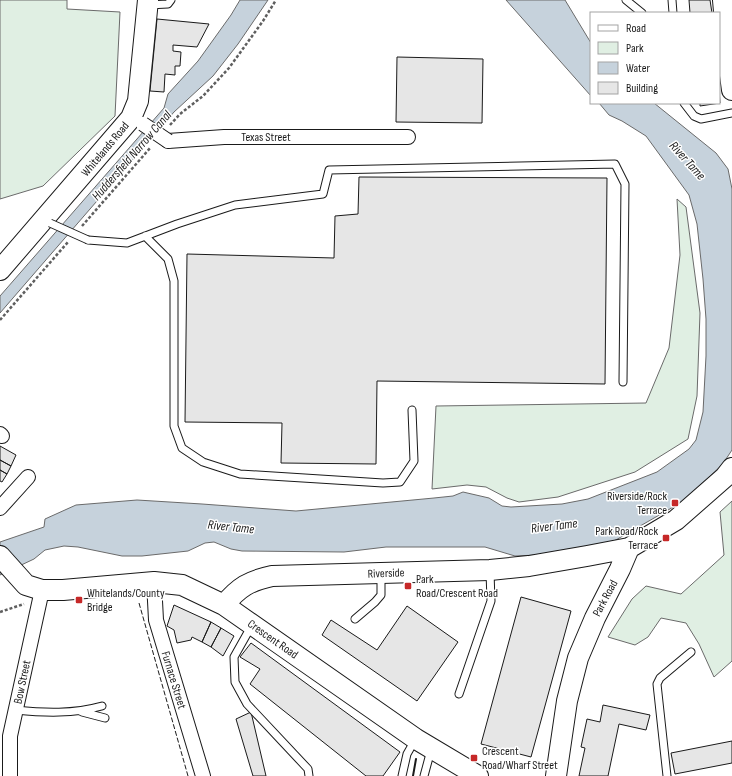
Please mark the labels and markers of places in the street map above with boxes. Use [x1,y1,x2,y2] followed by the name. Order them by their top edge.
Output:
[607,489,667,518] place label: Riverside/Rock Terrace
[670,498,680,508] marker: Riverside/Rock Terrace
[595,524,658,553] place label: Park Road/Rock Terrace
[661,533,671,543] marker: Park Road/Rock Terrace
[416,572,498,601] place label: Park Road/Crescent Road
[403,581,413,591] marker: Park Road/Crescent Road
[87,586,165,615] place label: Whitelands/County Bridge
[74,595,84,605] marker: Whitelands/County Bridge
[482,744,558,773] place label: Crescent Road/Wharf Street
[469,753,479,763] marker: Crescent Road/Wharf Street

